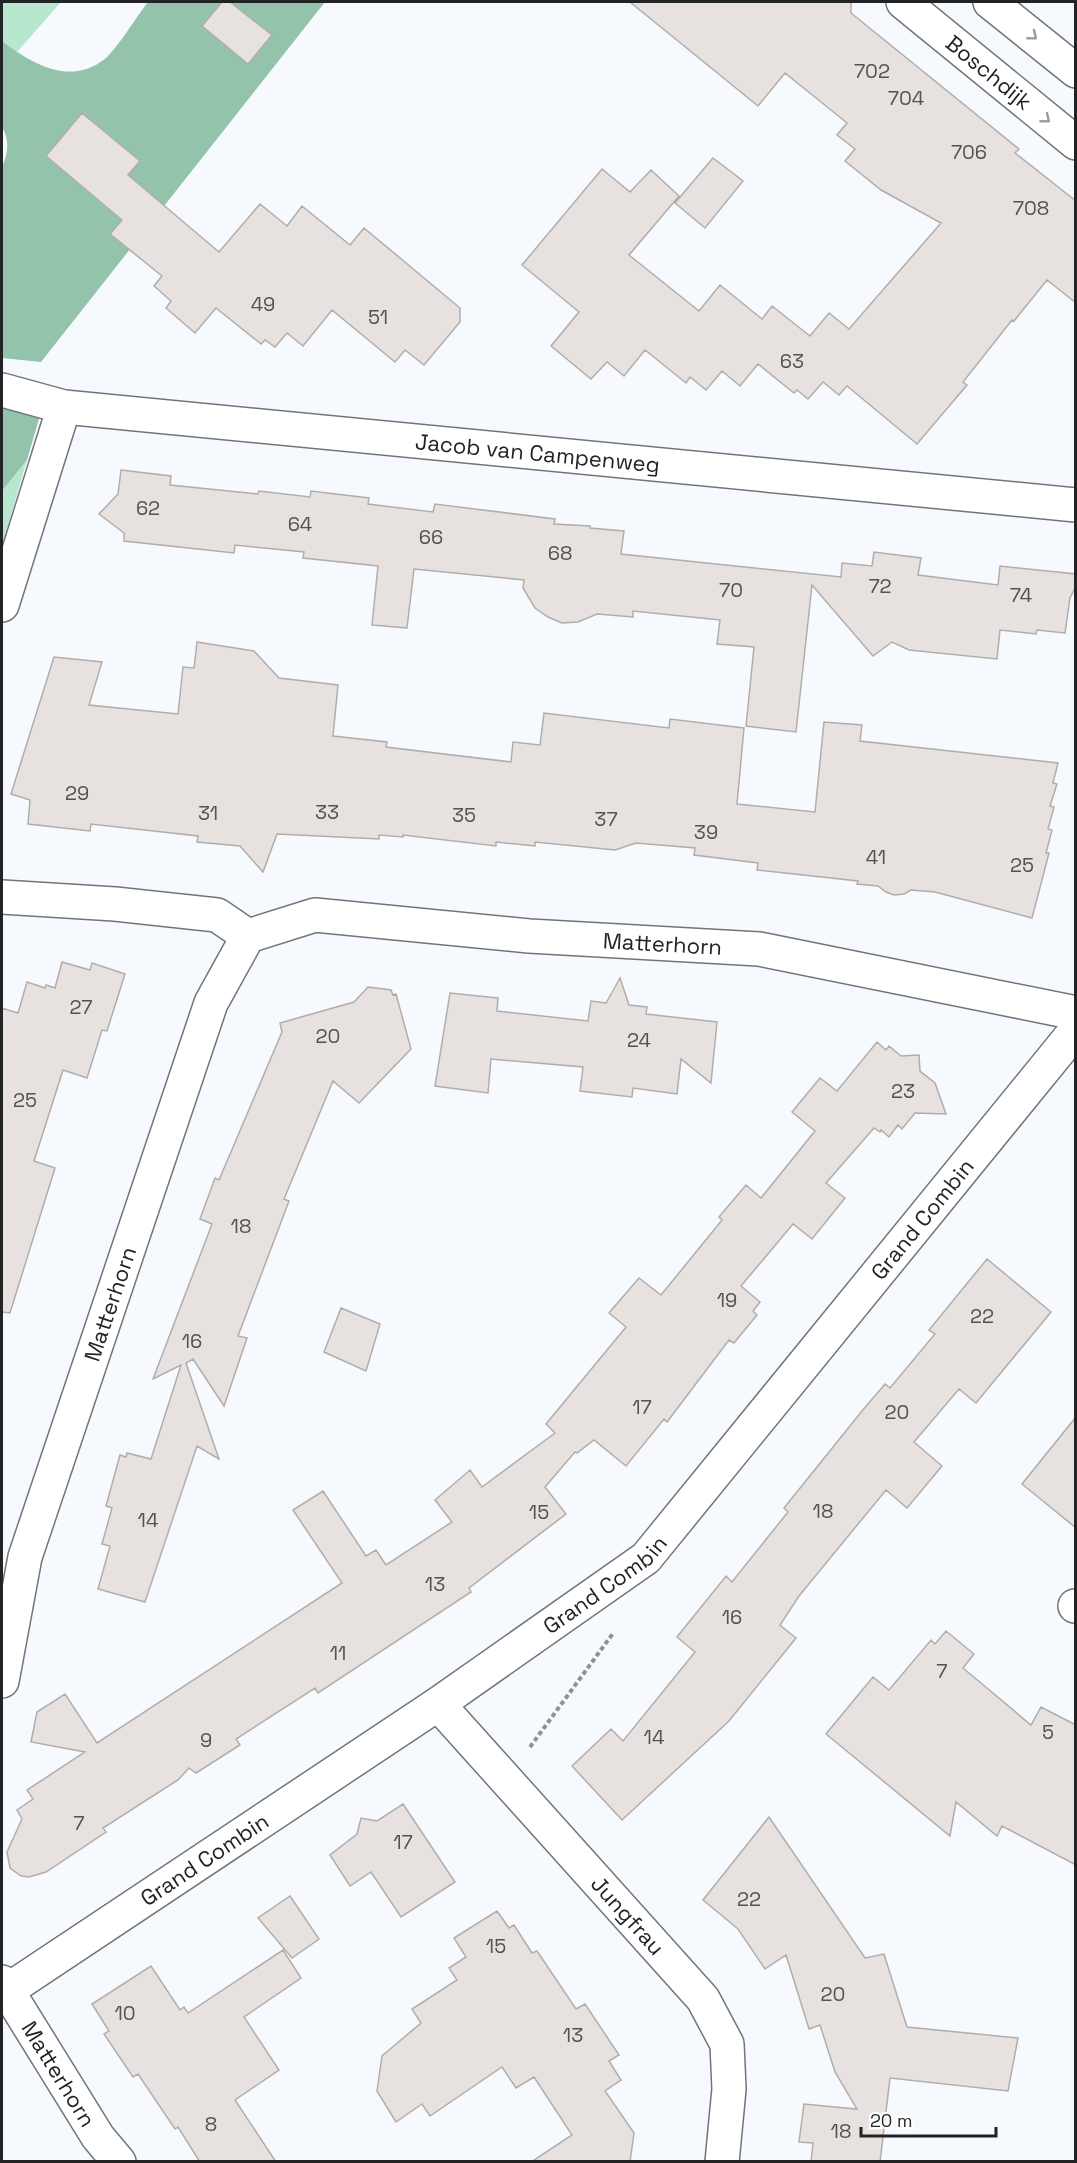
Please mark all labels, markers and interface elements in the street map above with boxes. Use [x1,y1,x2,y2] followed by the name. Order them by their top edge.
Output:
[940,29,1038,116] street label: Boschdijk
[1026,29,1037,40] one-way arrow
[854,58,890,84] house number: 702
[888,85,924,111] house number: 704
[1039,111,1050,122] one-way arrow
[951,139,987,165] house number: 706
[1013,195,1049,221] house number: 708
[251,291,275,317] house number: 49
[368,304,388,330] house number: 51
[780,348,804,374] house number: 63
[414,427,661,479] street label: Jacob van Campenweg
[136,495,160,521] house number: 62
[288,511,312,537] house number: 64
[419,524,443,550] house number: 66
[548,540,572,566] house number: 68
[868,573,892,599] house number: 72
[719,577,743,603] house number: 70
[1010,582,1032,608] house number: 74
[65,780,89,806] house number: 29
[315,799,339,825] house number: 33
[198,800,218,826] house number: 31
[452,802,476,828] house number: 35
[594,806,618,832] house number: 37
[694,819,718,845] house number: 39
[866,844,886,870] house number: 41
[1010,852,1034,878] house number: 25
[602,926,723,961] street label: Matterhorn
[69,994,93,1020] house number: 27
[316,1023,340,1049] house number: 20
[627,1027,651,1053] house number: 24
[891,1078,915,1104] house number: 23
[13,1087,37,1113] house number: 25
[864,1153,980,1285] street label: Grand Combin
[231,1213,251,1239] house number: 18
[78,1243,142,1365] street label: Matterhorn
[717,1287,737,1313] house number: 19
[970,1303,994,1329] house number: 22
[182,1328,202,1354] house number: 16
[632,1394,652,1420] house number: 17
[885,1399,909,1425] house number: 20
[813,1498,833,1524] house number: 18
[529,1499,549,1525] house number: 15
[138,1507,158,1533] house number: 14
[537,1530,673,1640] street label: Grand Combin
[425,1571,445,1597] house number: 13
[722,1604,742,1630] house number: 16
[330,1640,346,1666] house number: 11
[936,1658,948,1684] house number: 7
[1042,1719,1054,1745] house number: 5
[644,1724,664,1750] house number: 14
[200,1727,212,1753] house number: 9
[135,1807,274,1912] street label: Grand Combin
[73,1810,85,1836] house number: 7
[393,1829,413,1855] house number: 17
[585,1870,671,1961] street label: Jungfrau
[737,1886,761,1912] house number: 22
[486,1933,506,1959] house number: 15
[821,1981,845,2007] house number: 20
[114,2000,136,2026] house number: 10
[16,2016,102,2132] street label: Matterhorn
[563,2022,583,2048] house number: 13
[861,2100,996,2138] scale bar
[870,2109,913,2132] text: 20 m
[205,2111,217,2137] house number: 8
[831,2118,851,2144] house number: 18

